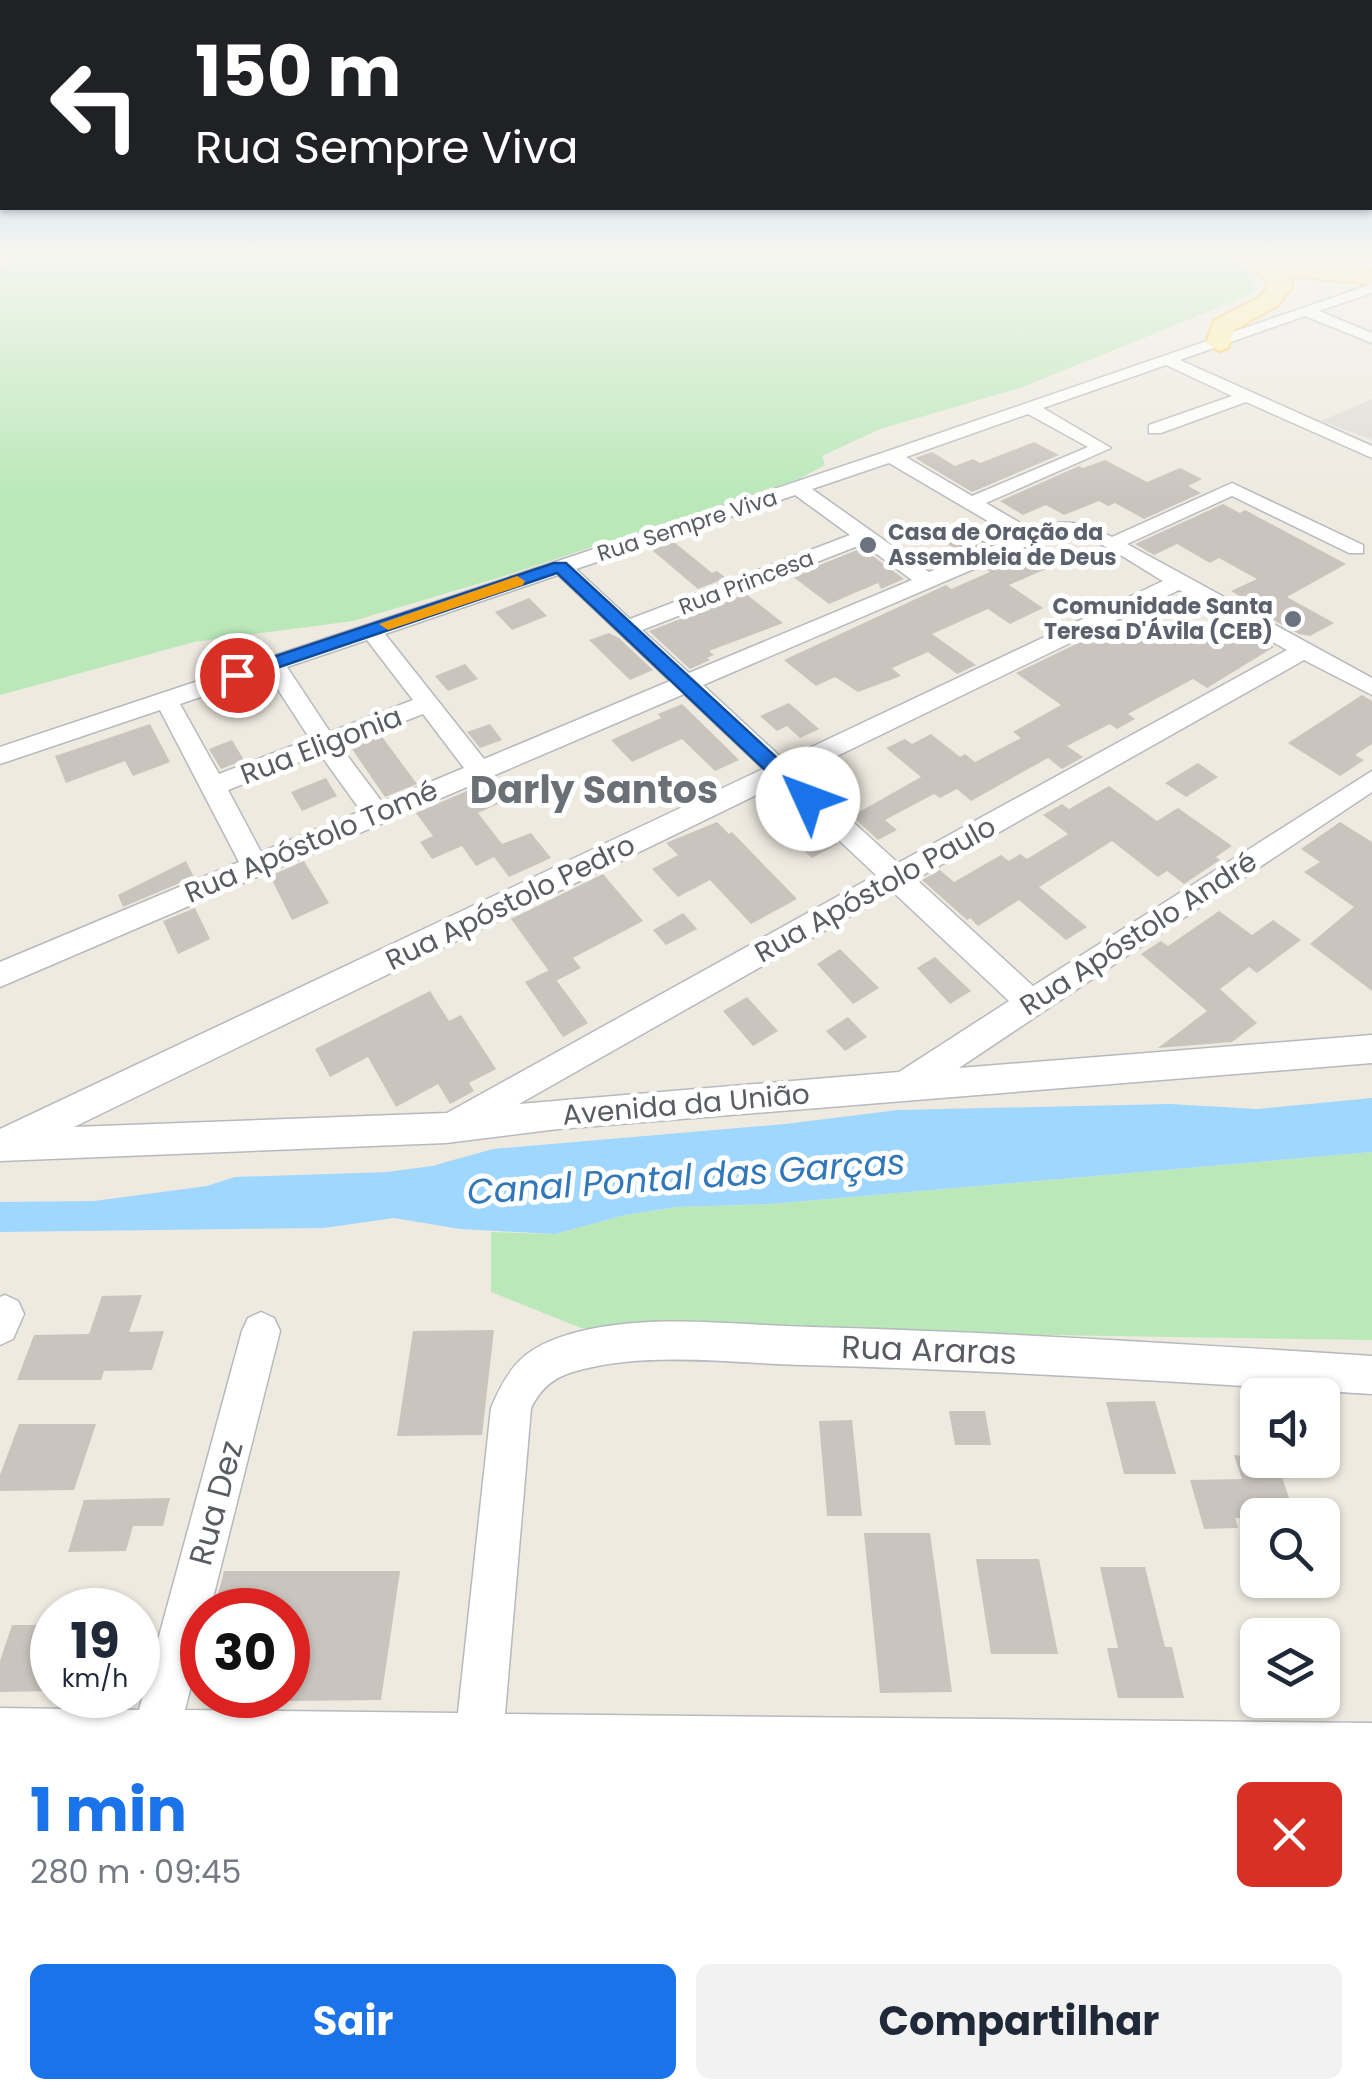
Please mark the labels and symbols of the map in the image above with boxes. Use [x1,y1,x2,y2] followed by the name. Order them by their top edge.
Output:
[593,482,781,569] street label: Rua Sempre Viva
[888,517,1117,573] place label: Casa de Oração da Assembleia de Deus
[857,534,879,556] marker: Casa de Oração da Assembleia de Deus
[674,543,818,622] street label: Rua Princesa
[1044,591,1273,647] place label: Comunidade Santa Teresa D'Ávila (CEB)
[1282,608,1304,630] marker: Comunidade Santa Teresa D'Ávila (CEB)
[195,633,280,718] pin
[235,697,408,794] street label: Rua Eligonia
[756,747,860,851] position arrow
[470,763,718,816] district label: Darly Santos
[179,770,444,912] street label: Rua Apóstolo Tomé
[748,807,1003,972] street label: Rua Apóstolo Paulo
[379,825,641,980] street label: Rua Apóstolo Pedro
[1012,842,1264,1025] street label: Rua Apóstolo André
[561,1074,811,1135] street label: Avenida da União
[465,1137,907,1216] water label: Canal Pontal das Garças
[841,1324,1018,1375] street label: Rua Araras
[177,1436,254,1570] street label: Rua Dez
[180,1588,310,1718] speed limit sign: 30

